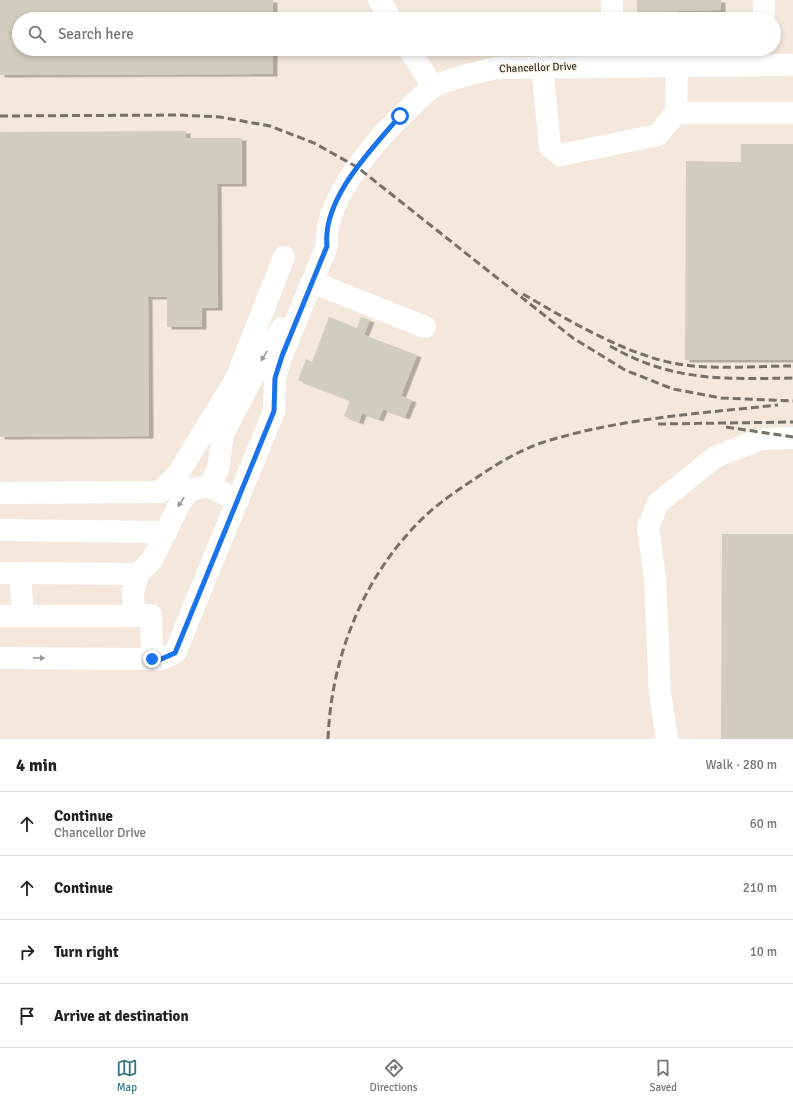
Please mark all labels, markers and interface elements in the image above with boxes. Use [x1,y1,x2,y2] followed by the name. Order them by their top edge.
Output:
[12,12,781,56] search box
[26,23,48,45] icon: search
[58,25,134,43] text: Search here
[499,60,577,75] street label: Chancellor Drive
[391,107,409,125] route start
[261,350,268,362] one-way arrow
[178,496,185,507] one-way arrow
[143,650,161,668] route end
[33,655,46,661] one-way arrow
[16,755,57,776] text: 4 min
[706,757,777,773] text: Walk · 280 m
[54,807,113,825] text: Continue
[16,813,38,835] icon: ahead
[750,816,777,832] text: 60 m
[54,825,146,841] text: Chancellor Drive
[16,877,38,899] icon: ahead
[54,879,113,897] text: Continue
[743,880,777,896] text: 210 m
[16,941,38,963] icon: right
[54,943,119,961] text: Turn right
[750,944,777,960] text: 10 m
[16,1005,38,1027] icon: arrive
[54,1007,189,1025] text: Arrive at destination
[116,1057,138,1094] tab: Map
[370,1057,418,1094] tab: Directions
[649,1057,677,1094] tab: Saved

